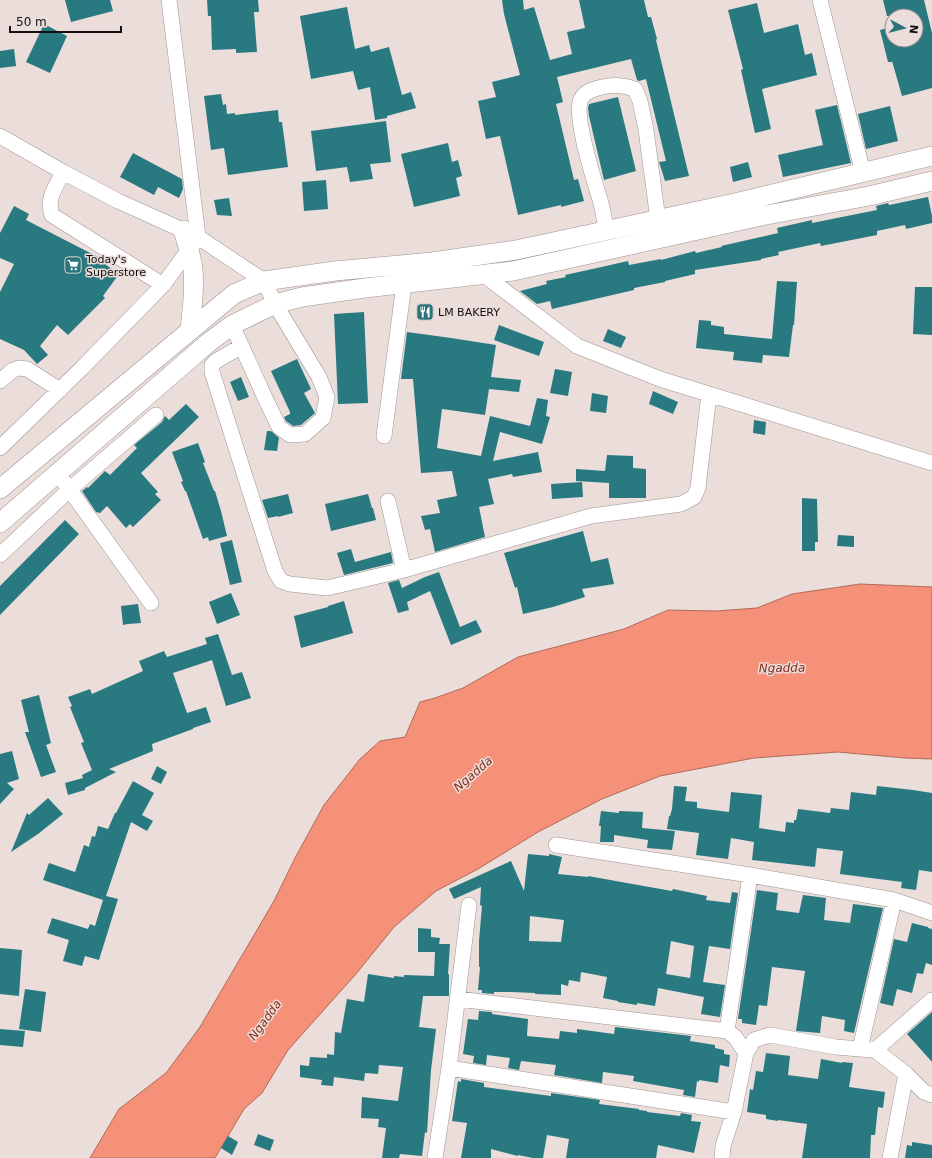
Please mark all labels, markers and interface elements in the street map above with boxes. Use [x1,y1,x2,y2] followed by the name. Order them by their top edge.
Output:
[10,8,121,34] scale bar
[884,8,924,48] north arrow
[16,15,47,29] text: 50 m
[906,24,920,35] text: N
[85,253,146,279] place label: Today's Superstore
[63,255,83,275] supermarket icon: Today's Superstore
[415,302,435,322] restaurant icon: LM BAKERY
[438,306,500,319] place label: LM BAKERY
[759,661,805,675] water label: Ngadda
[451,753,495,795] water label: Ngadda
[246,997,284,1043] water label: Ngadda

